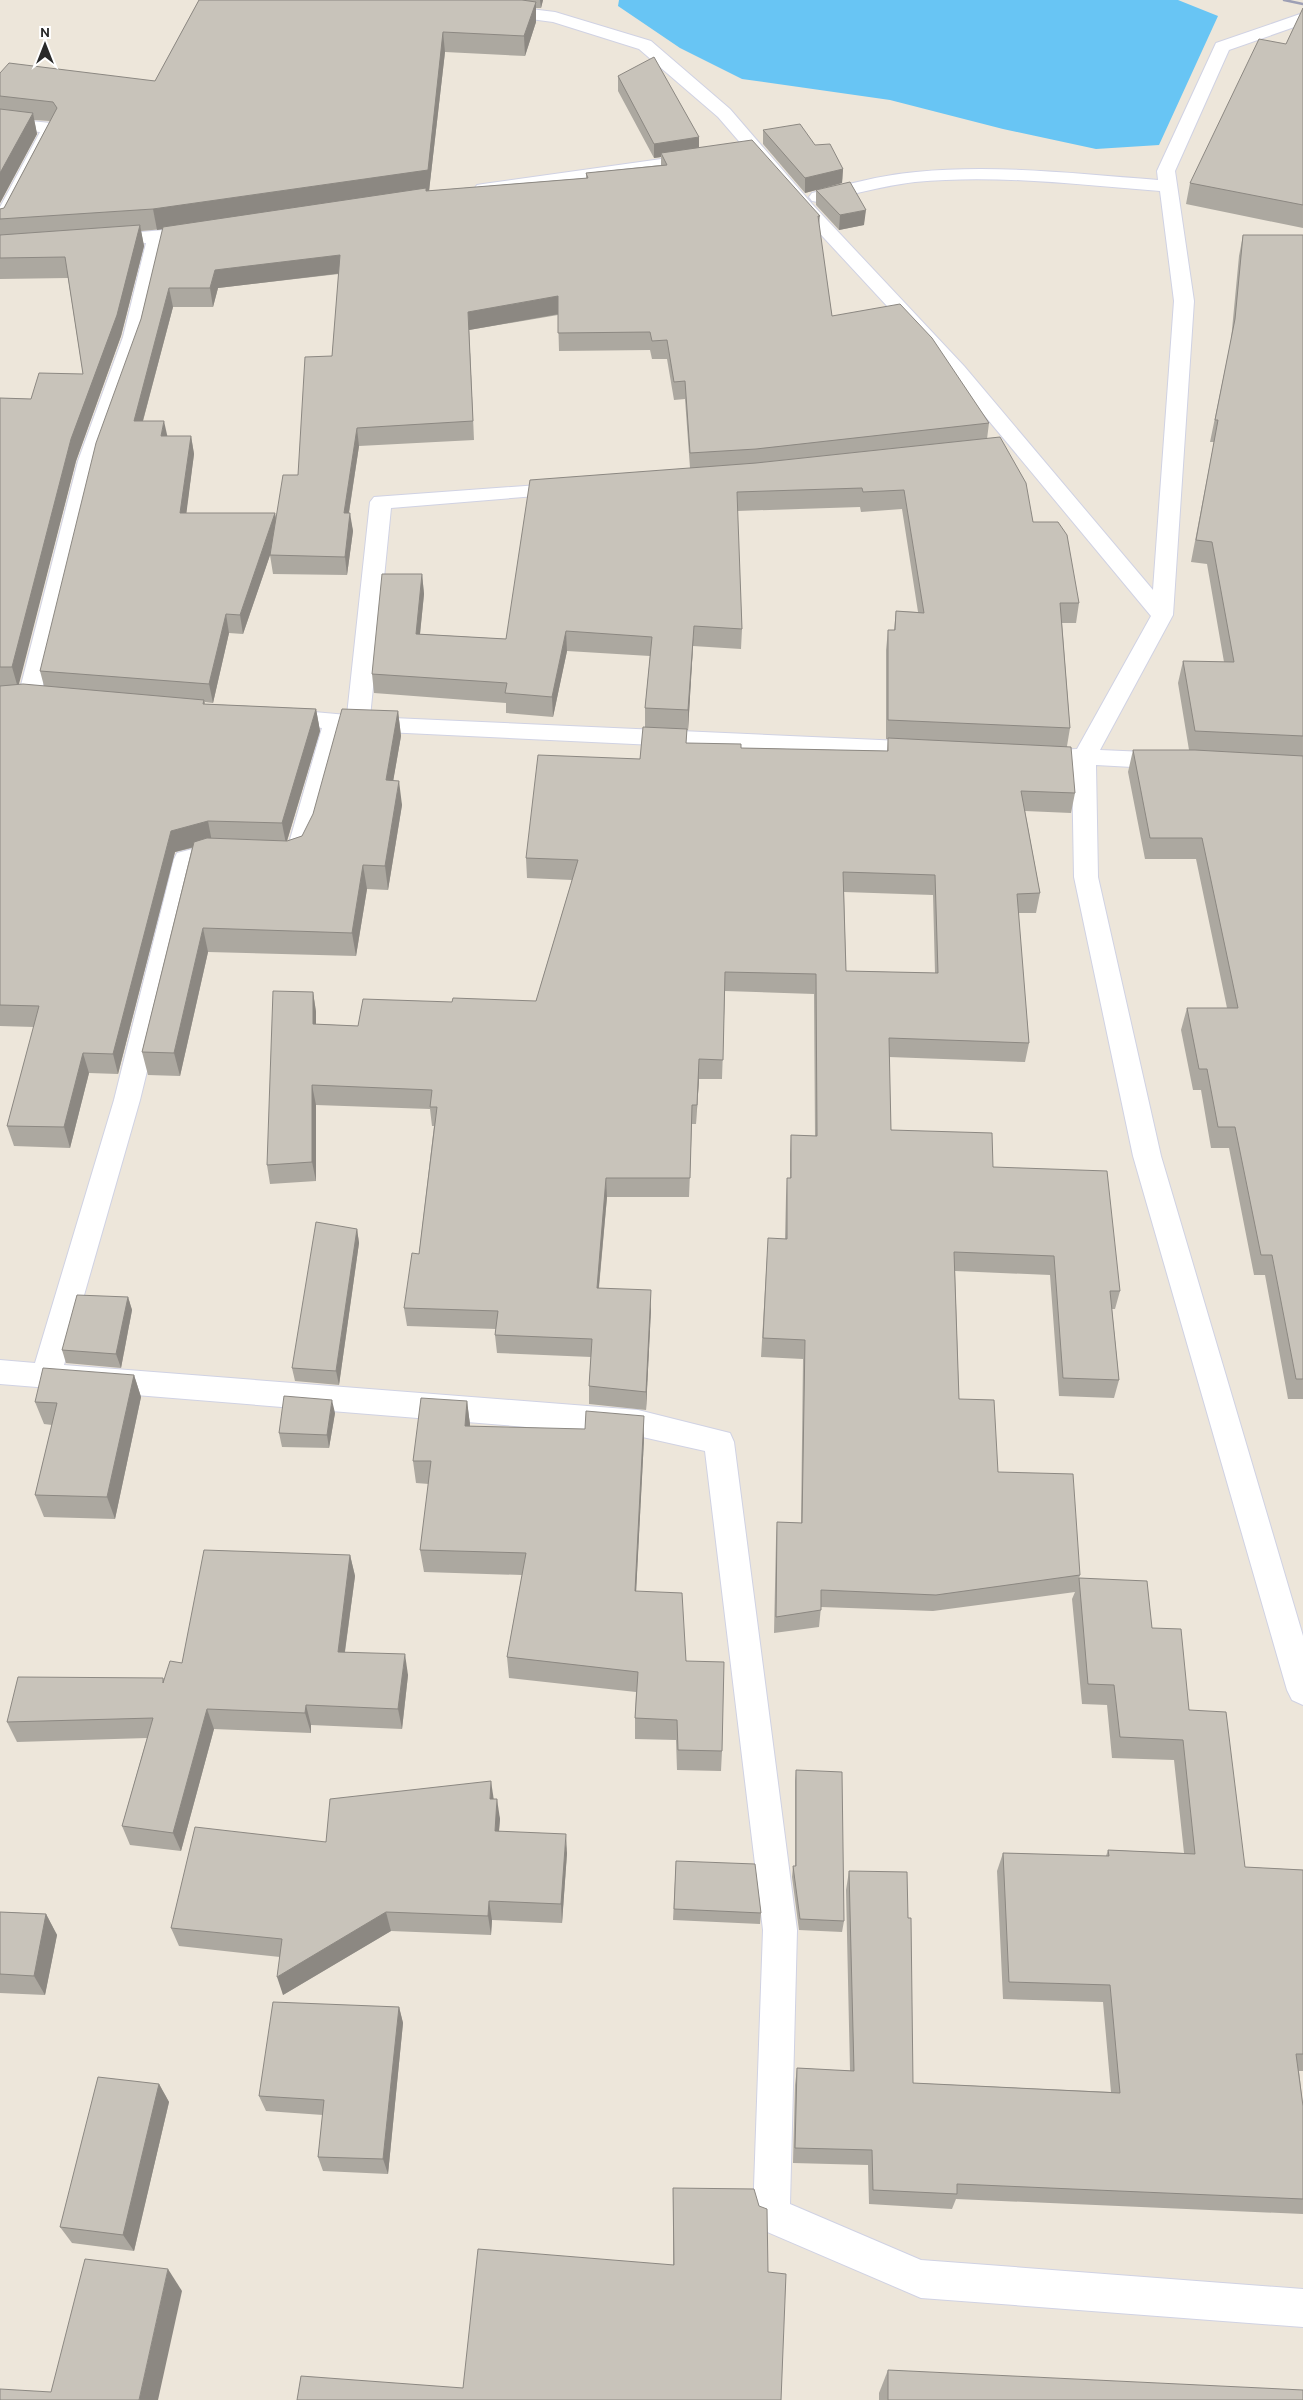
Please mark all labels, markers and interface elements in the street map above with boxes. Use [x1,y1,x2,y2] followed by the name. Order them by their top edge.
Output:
[20,20,70,70] north arrow
[40,25,50,42] text: N

